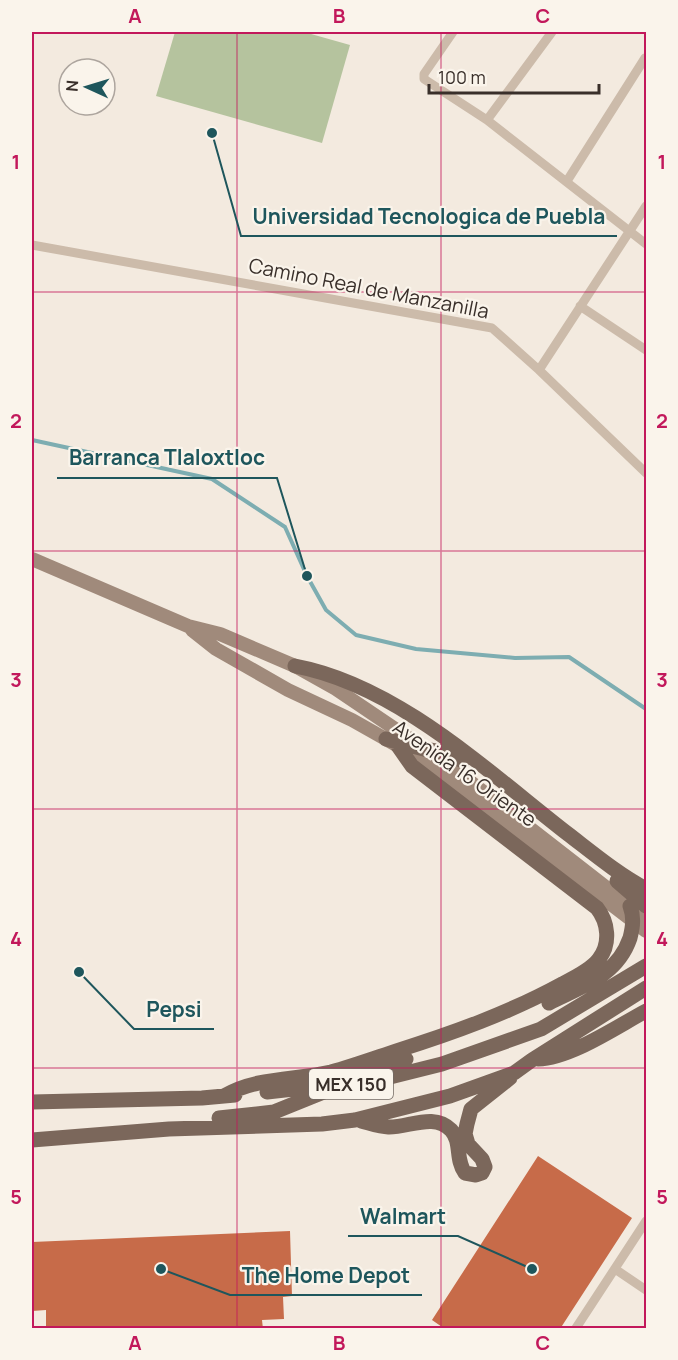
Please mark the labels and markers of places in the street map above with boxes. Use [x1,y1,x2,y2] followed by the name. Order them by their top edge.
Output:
[241,197,617,236] callout: Universidad Tecnologica de Puebla
[57,439,277,478] callout: Barranca Tlaloxtloc
[134,990,214,1029] callout: Pepsi
[348,1197,458,1236] callout: Walmart
[230,1256,422,1295] callout: The Home Depot

